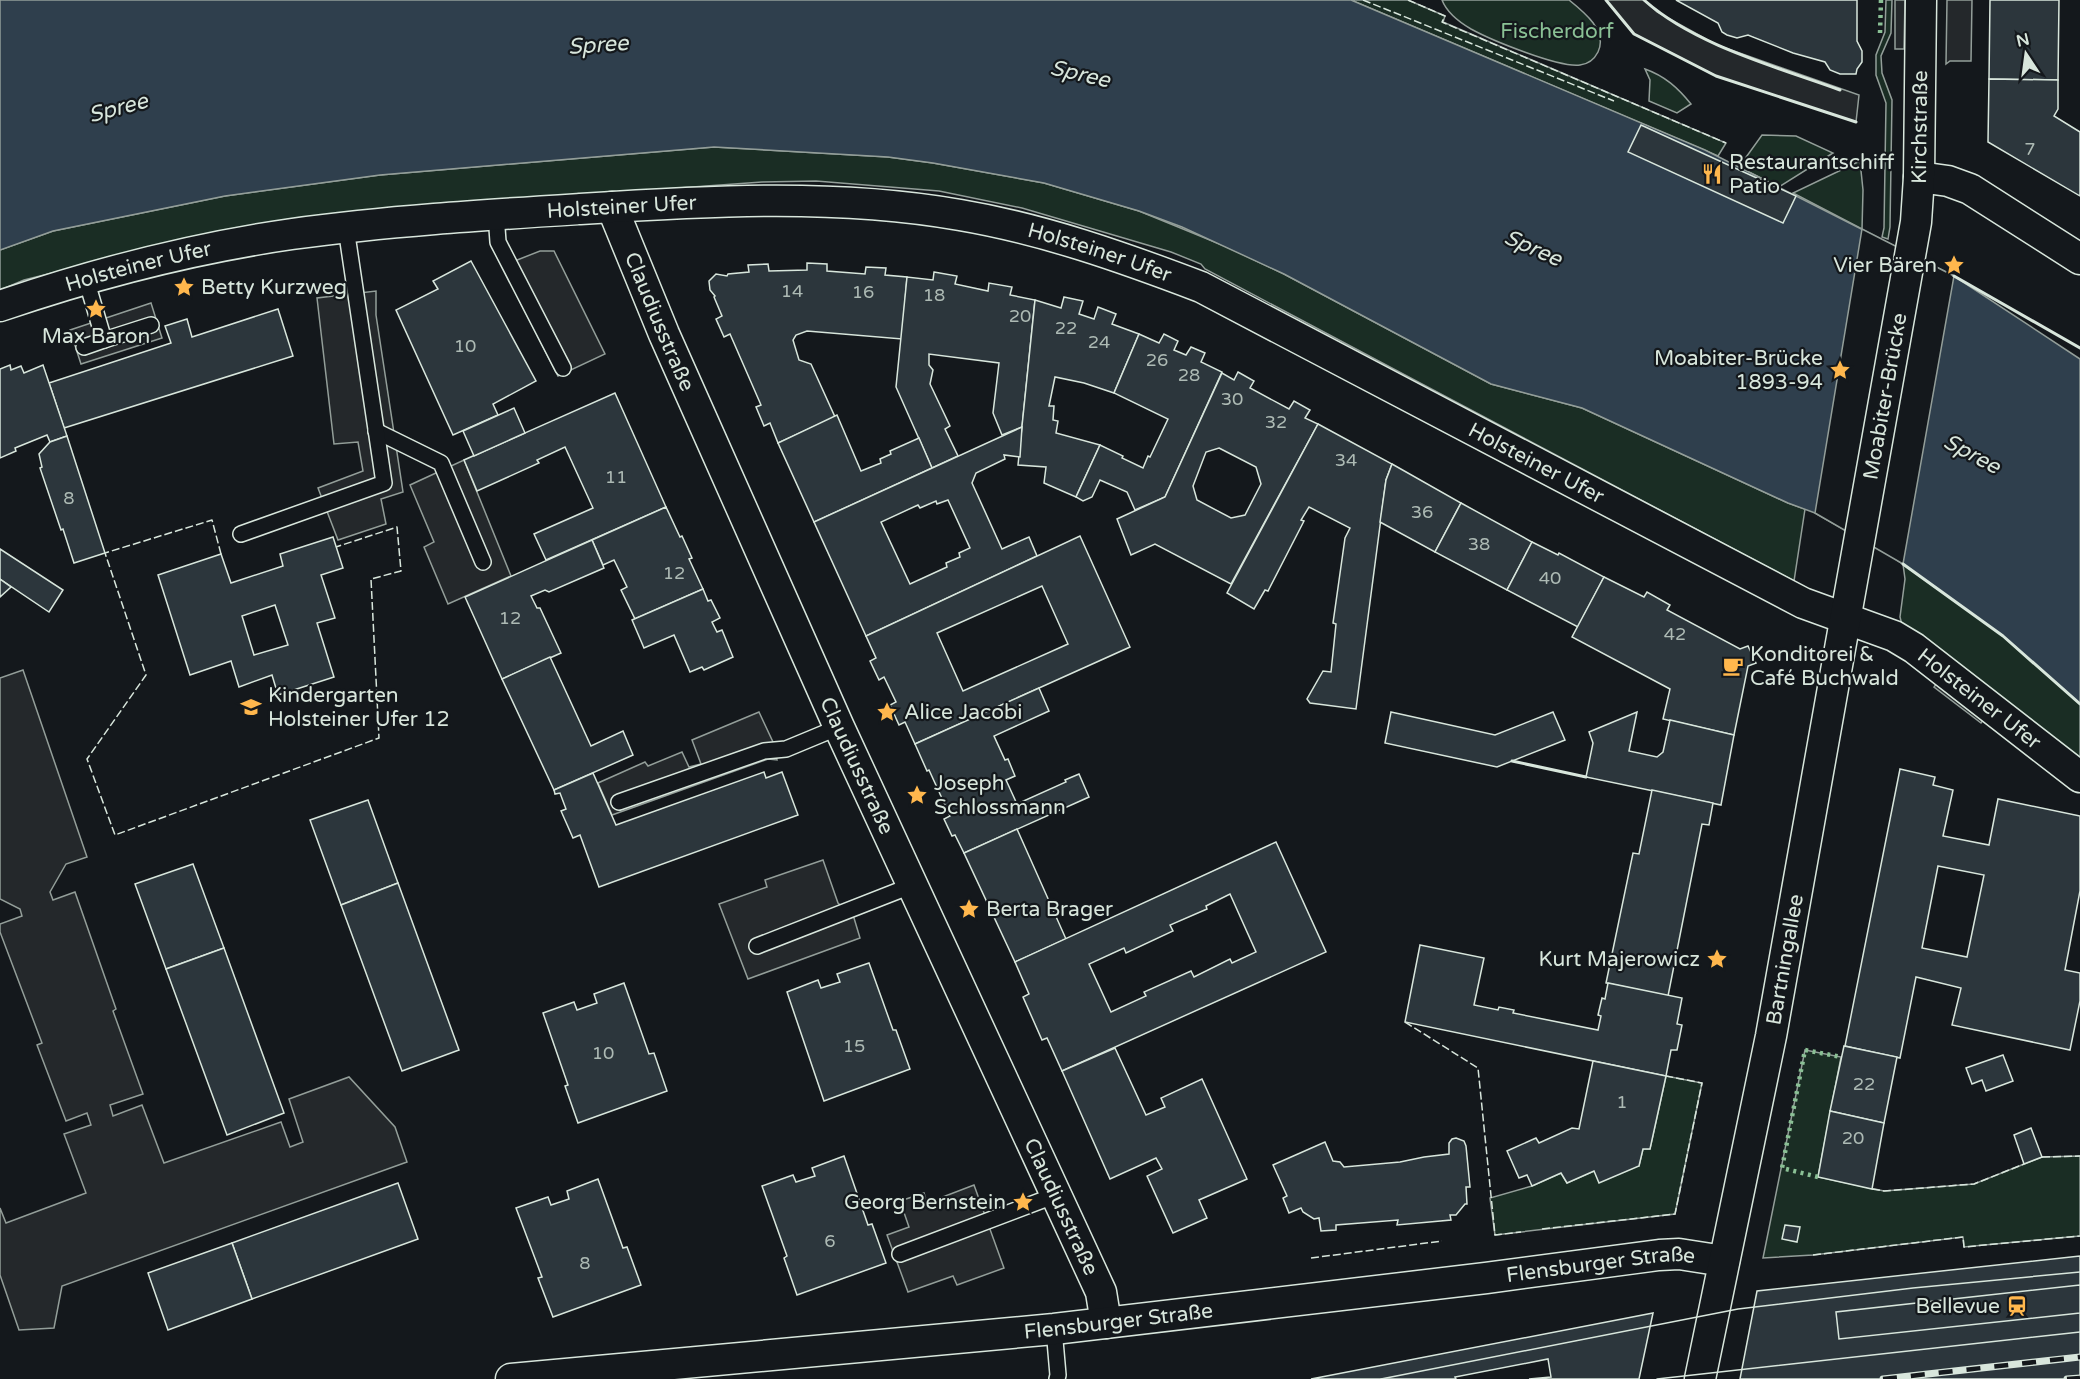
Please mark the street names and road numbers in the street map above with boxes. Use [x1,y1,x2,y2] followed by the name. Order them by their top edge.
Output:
[1906,70,1933,184] street label: Kirchstraße
[546,190,697,224] street label: Holsteiner Ufer
[1025,218,1175,287] street label: Holsteiner Ufer
[62,236,214,297] street label: Holsteiner Ufer
[619,248,700,395] street label: Claudiusstraße
[1858,311,1912,482] street label: Moabiter-Brücke
[1464,417,1609,509] street label: Holsteiner Ufer
[1913,643,2046,755] street label: Holsteiner Ufer
[815,693,899,838] street label: Claudiusstraße
[1761,892,1809,1027] street label: Bartningallee
[1019,1134,1104,1279] street label: Claudiusstraße
[1505,1241,1697,1288] street label: Flensburger Straße
[1023,1298,1214,1344] street label: Flensburger Straße

